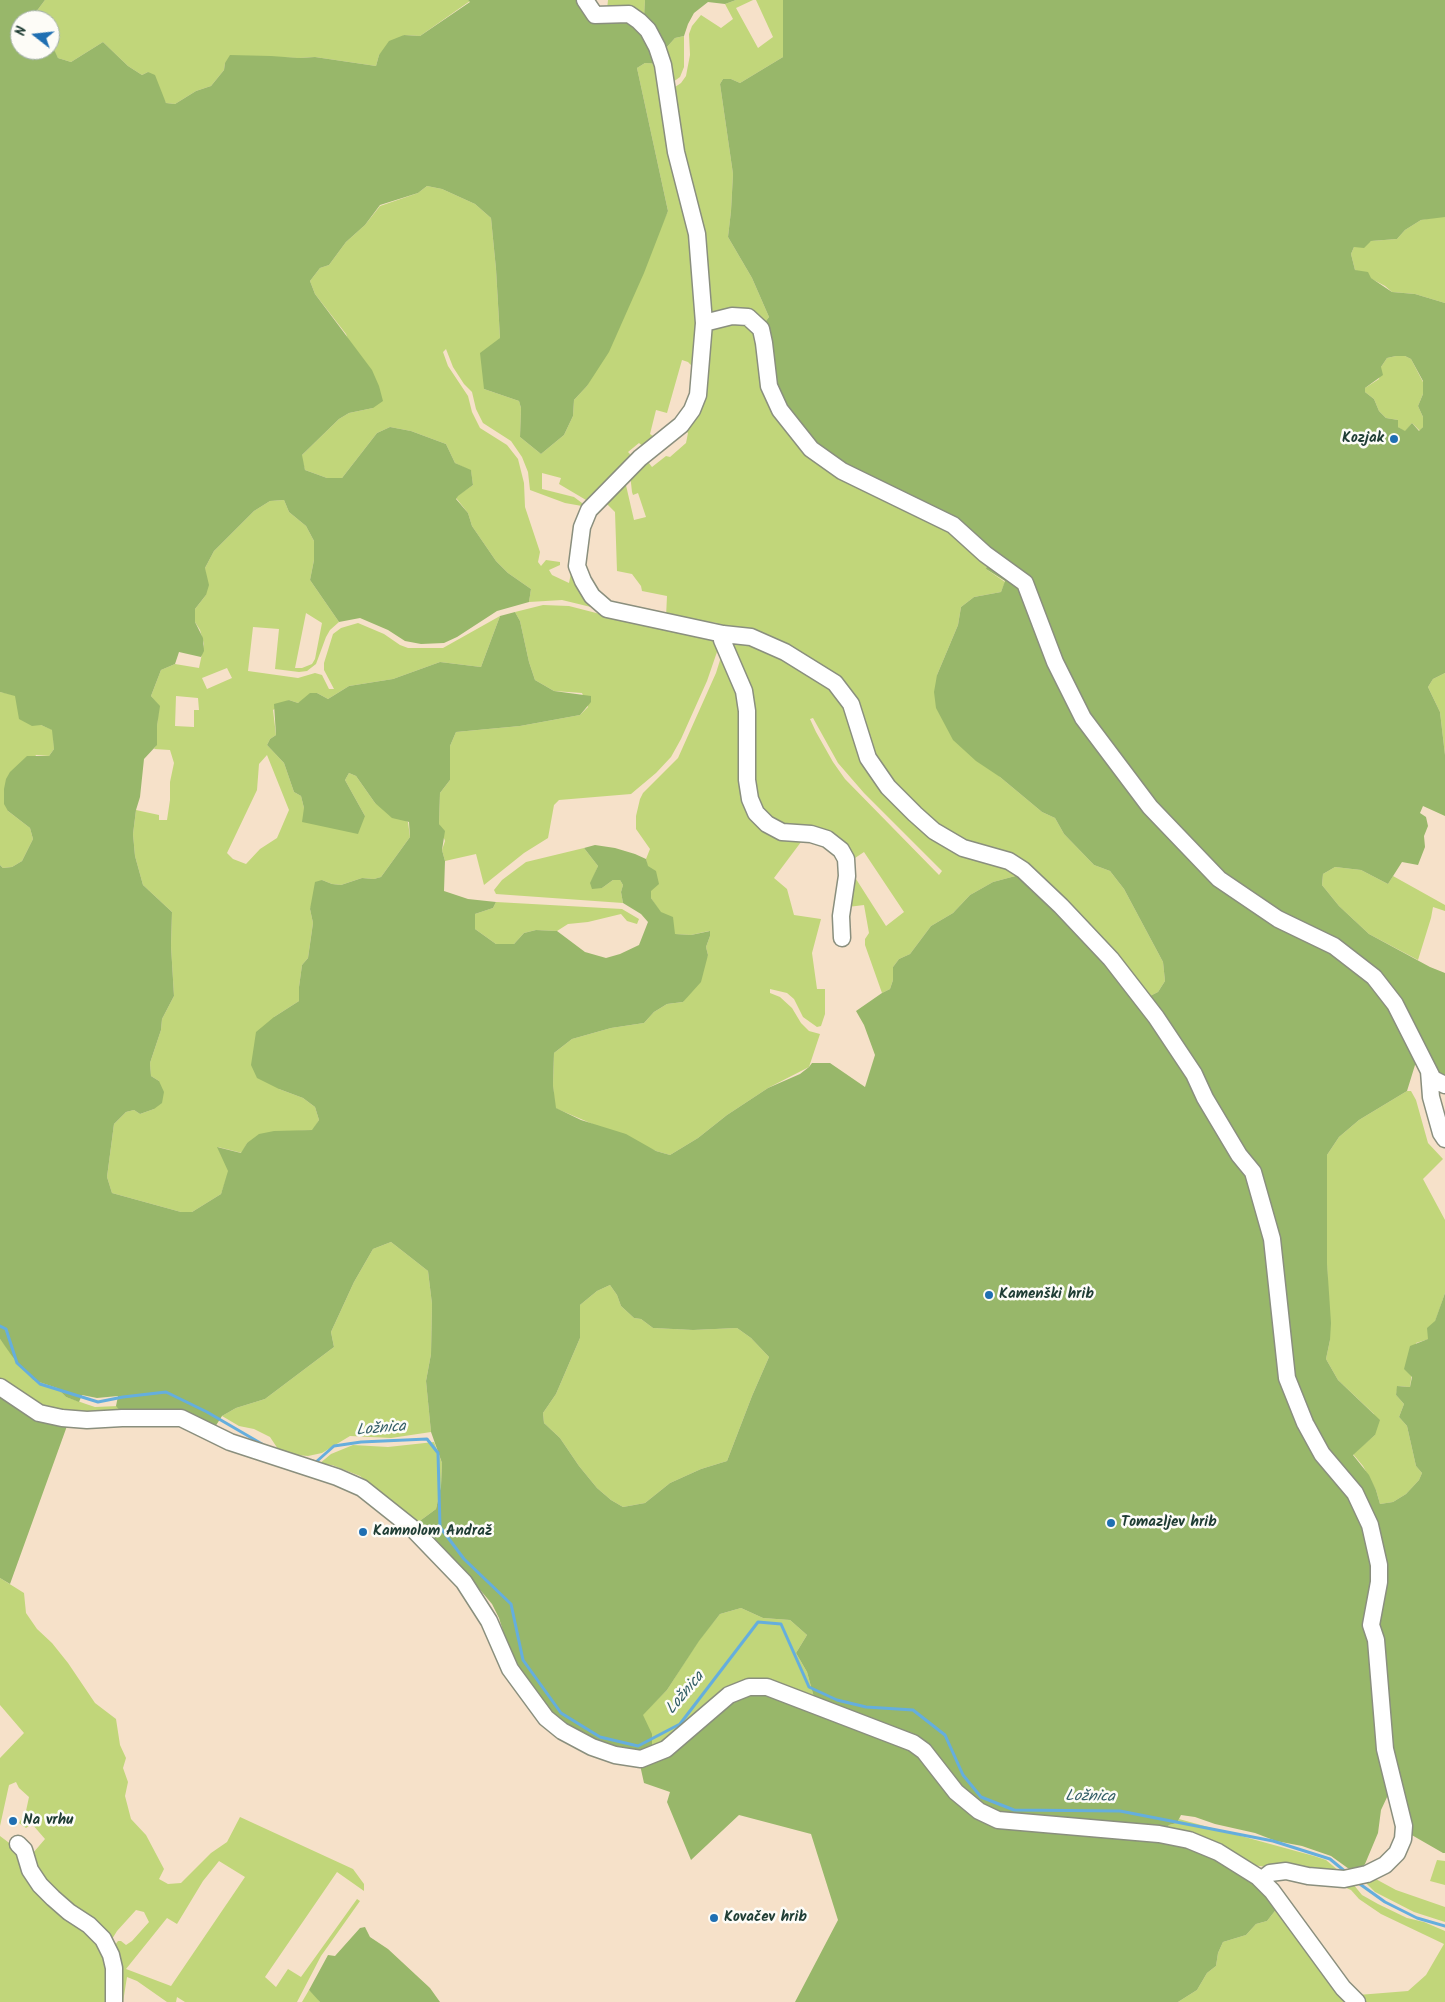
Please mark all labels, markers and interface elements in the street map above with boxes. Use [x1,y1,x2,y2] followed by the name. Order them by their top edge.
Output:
[10,10,60,60] north arrow
[10,24,33,38] text: N
[1342,430,1384,448] place label: Kozjak
[1388,433,1400,445] marker: Kozjak
[999,1286,1094,1304] place label: Kamenški hrib
[983,1289,995,1301] marker: Kamenški hrib
[355,1418,407,1442] water label: Ložnica
[1121,1514,1217,1532] place label: Tomazljev hrib
[1105,1517,1117,1529] marker: Tomazljev hrib
[373,1523,492,1541] place label: Kamnolom Andraž
[357,1526,369,1538] marker: Kamnolom Andraž
[663,1669,709,1719] water label: Ložnica
[1065,1788,1115,1808] water label: Ložnica
[23,1812,73,1830] place label: Na vrhu
[7,1815,19,1827] marker: Na vrhu
[724,1909,807,1927] place label: Kovačev hrib
[708,1912,720,1924] marker: Kovačev hrib

